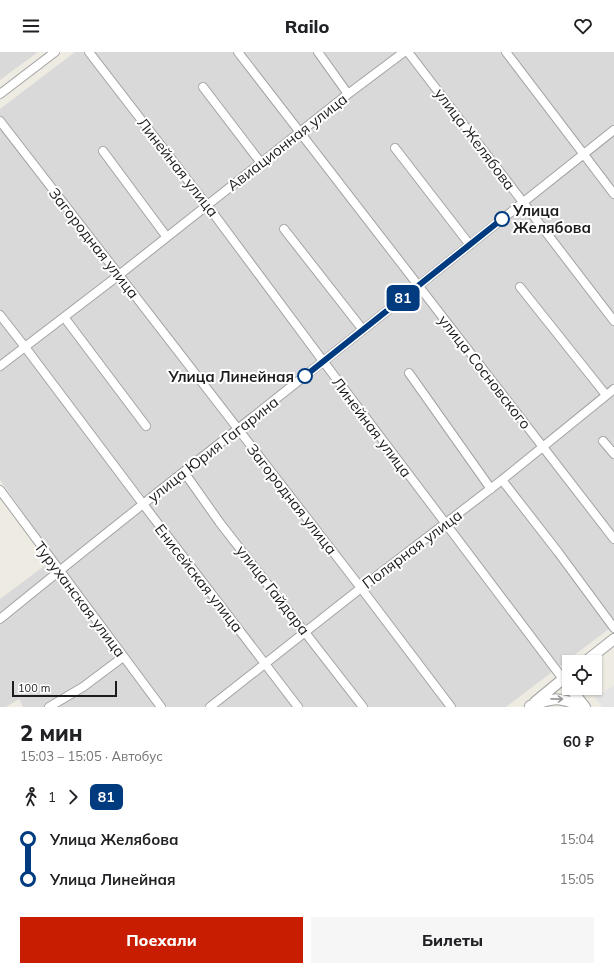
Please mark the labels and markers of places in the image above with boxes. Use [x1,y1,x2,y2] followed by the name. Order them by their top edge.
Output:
[512,201,591,237] place label: Улица Желябова
[494,211,510,227] marker: Улица Желябова
[167,367,294,386] place label: Улица Линейная
[297,368,313,384] marker: Улица Линейная

